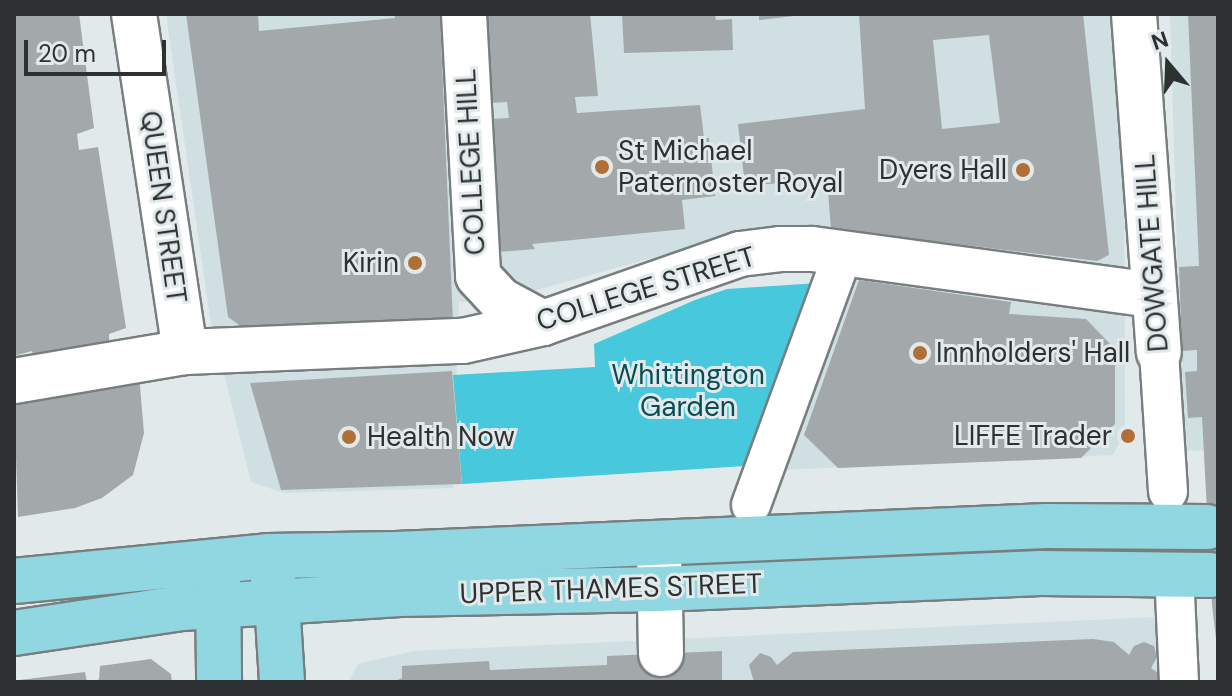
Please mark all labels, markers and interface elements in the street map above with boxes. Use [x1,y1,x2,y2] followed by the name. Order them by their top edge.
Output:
[28,24,170,74] scale bar
[1128,24,1208,104] north arrow
[1148,25,1172,57] text: N
[38,38,96,69] text: 20 m
[449,68,493,256] street label: COLLEGE HILL
[133,109,193,305] street label: QUEEN STREET
[618,134,843,200] place label: St Michael Paternoster Royal
[879,153,1007,187] place label: Dyers Hall
[1128,153,1176,353] street label: DOWGATE HILL
[593,158,611,176] marker: St Michael Paternoster Royal
[1014,161,1032,179] marker: Dyers Hall
[533,240,759,338] street label: COLLEGE STREET
[343,246,399,280] place label: Kirin
[406,254,424,272] marker: Kirin
[936,336,1130,370] place label: Innholders' Hall
[911,344,929,362] marker: Innholders' Hall
[611,358,765,424] park label: Whittington Garden
[954,419,1112,453] place label: LIFFE Trader
[367,420,515,454] place label: Health Now
[338,426,360,448] marker: Health Now
[1119,427,1137,445] marker: LIFFE Trader
[459,567,763,611] street label: UPPER THAMES STREET

